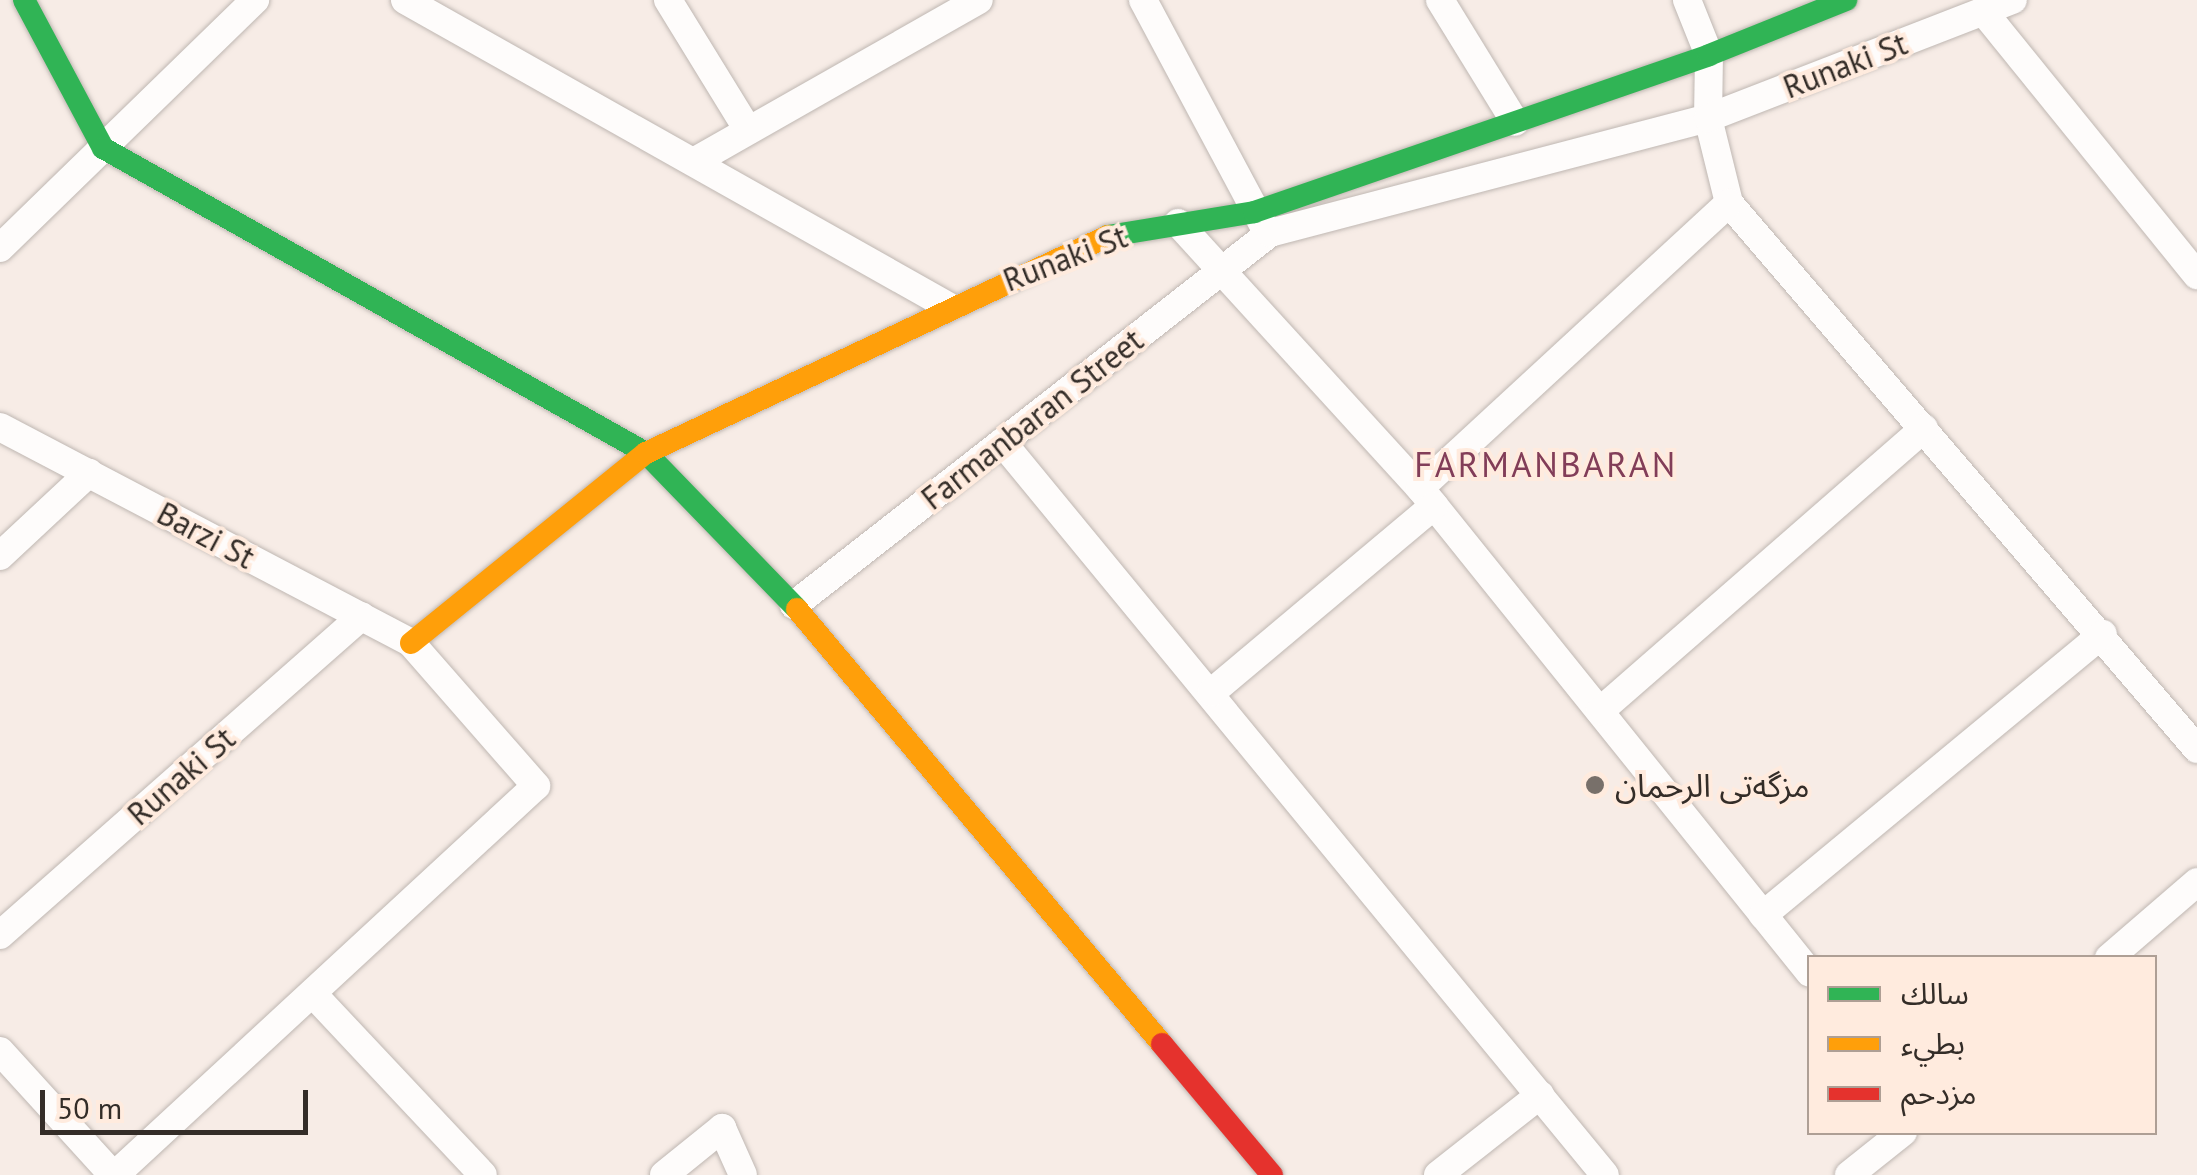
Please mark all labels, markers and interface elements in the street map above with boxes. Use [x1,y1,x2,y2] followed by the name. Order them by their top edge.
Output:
[1778,24,1912,106] street label: Runaki St
[998,217,1132,299] street label: Runaki St
[914,321,1150,517] street label: Farmanbaran Street
[1414,443,1678,485] district label: FARMANBARAN
[151,493,261,577] street label: Barzi St
[119,719,243,833] street label: Runaki St
[1615,766,1809,804] place label: مزگەتی الرحمان
[1584,774,1606,796] marker: مزگەتی الرحمان
[1807,955,2157,1135] legend
[1901,973,1969,1012] text: سالك
[1901,1023,1965,1062] text: بطيء
[45,1070,312,1132] scale bar
[1901,1073,1977,1112] text: مزدحم
[57,1088,122,1127] text: 50 m

